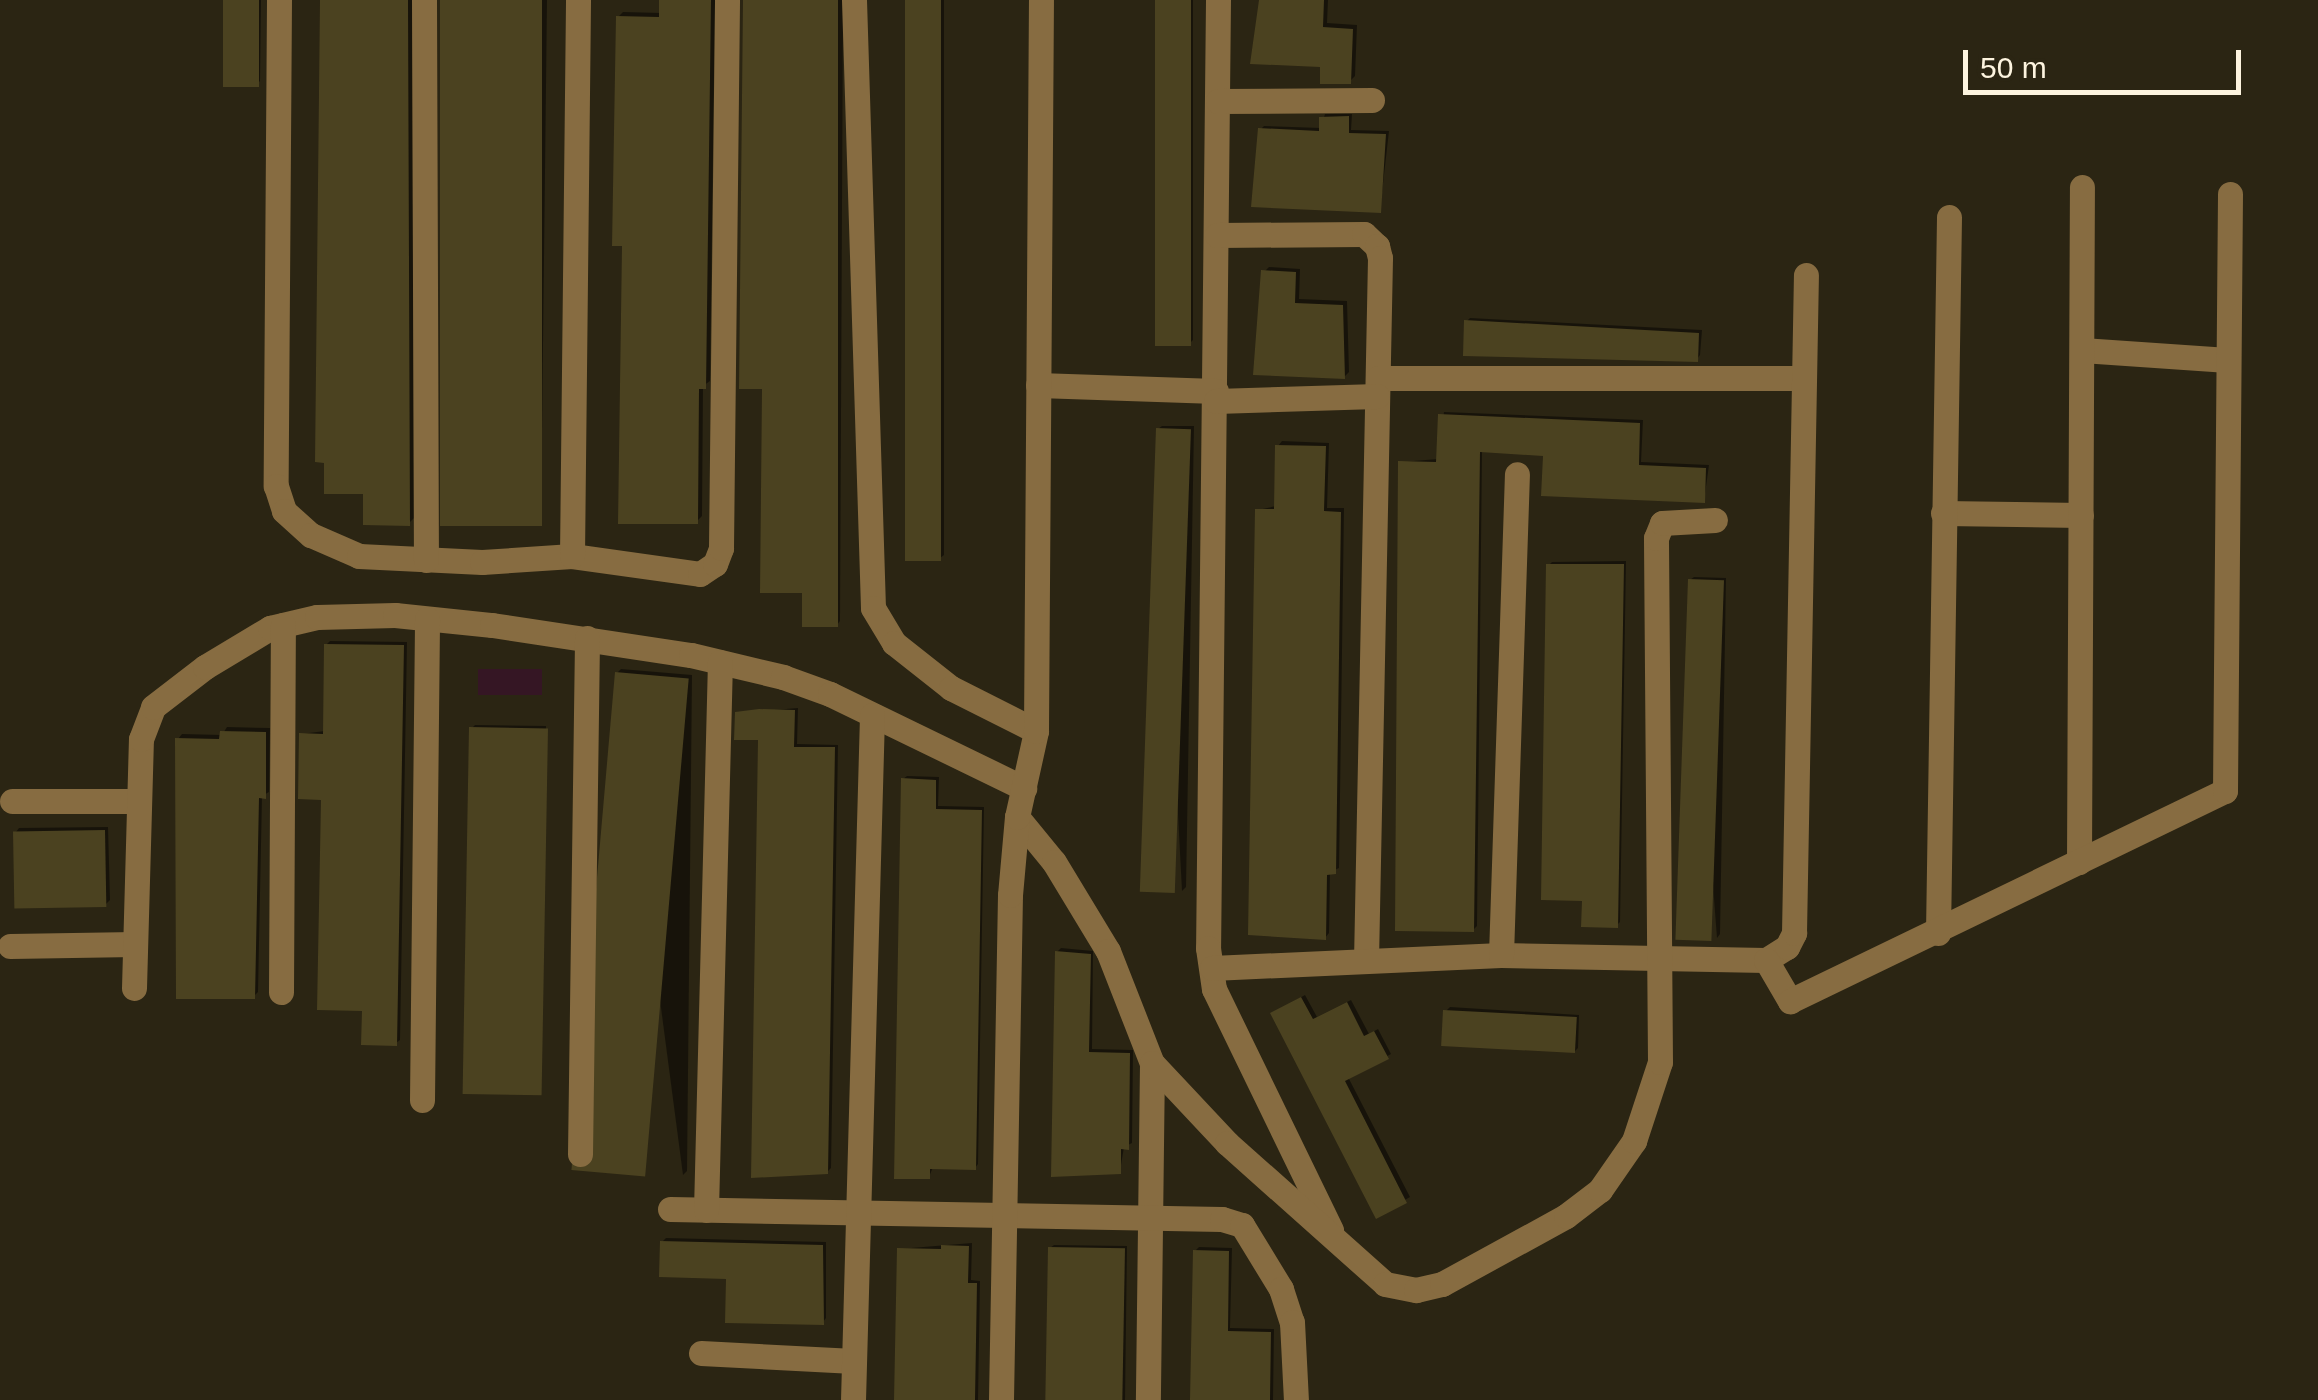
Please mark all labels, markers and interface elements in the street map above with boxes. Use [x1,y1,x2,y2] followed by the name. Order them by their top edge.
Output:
[1968,30,2246,92] scale bar
[1980,51,2047,84] text: 50 m

